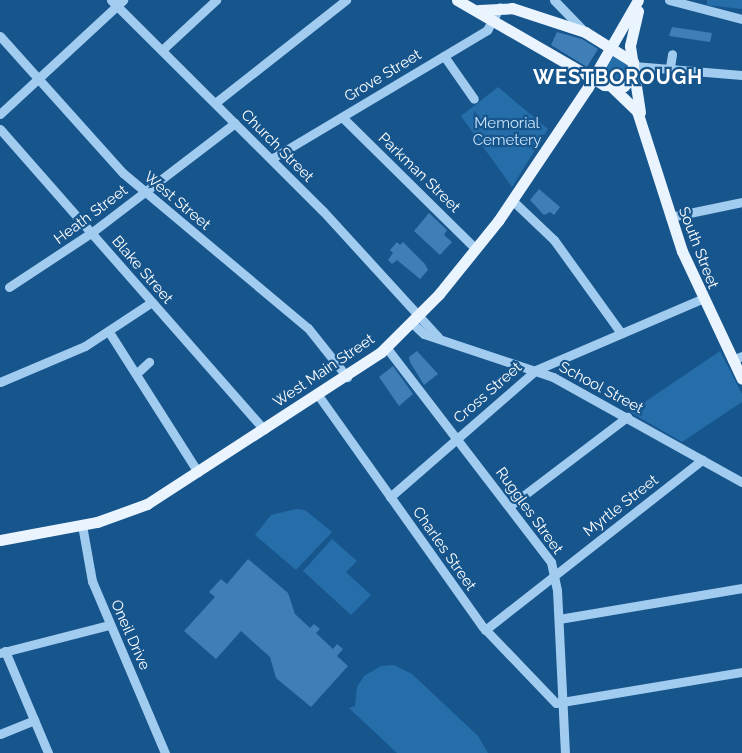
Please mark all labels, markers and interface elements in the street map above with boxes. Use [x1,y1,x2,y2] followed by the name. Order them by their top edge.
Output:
[341,46,425,106] street label: Grove Street
[532,65,704,89] district label: WESTBOROUGH
[237,106,317,186] street label: Church Street
[473,114,541,149] park label: Memorial Cemetery
[374,129,464,217] street label: Parkman Street
[140,168,214,234] street label: West Street
[51,182,131,248] street label: Heath Street
[674,205,722,291] street label: South Street
[108,232,176,308] street label: Blake Street
[270,330,378,412] street label: West Main Street
[556,358,646,418] street label: School Street
[450,359,526,427] street label: Cross Street
[492,464,566,558] street label: Ruggles Street
[580,471,662,541] street label: Myrtle Street
[409,504,479,594] street label: Charles Street
[106,597,154,673] street label: Oneil Drive

